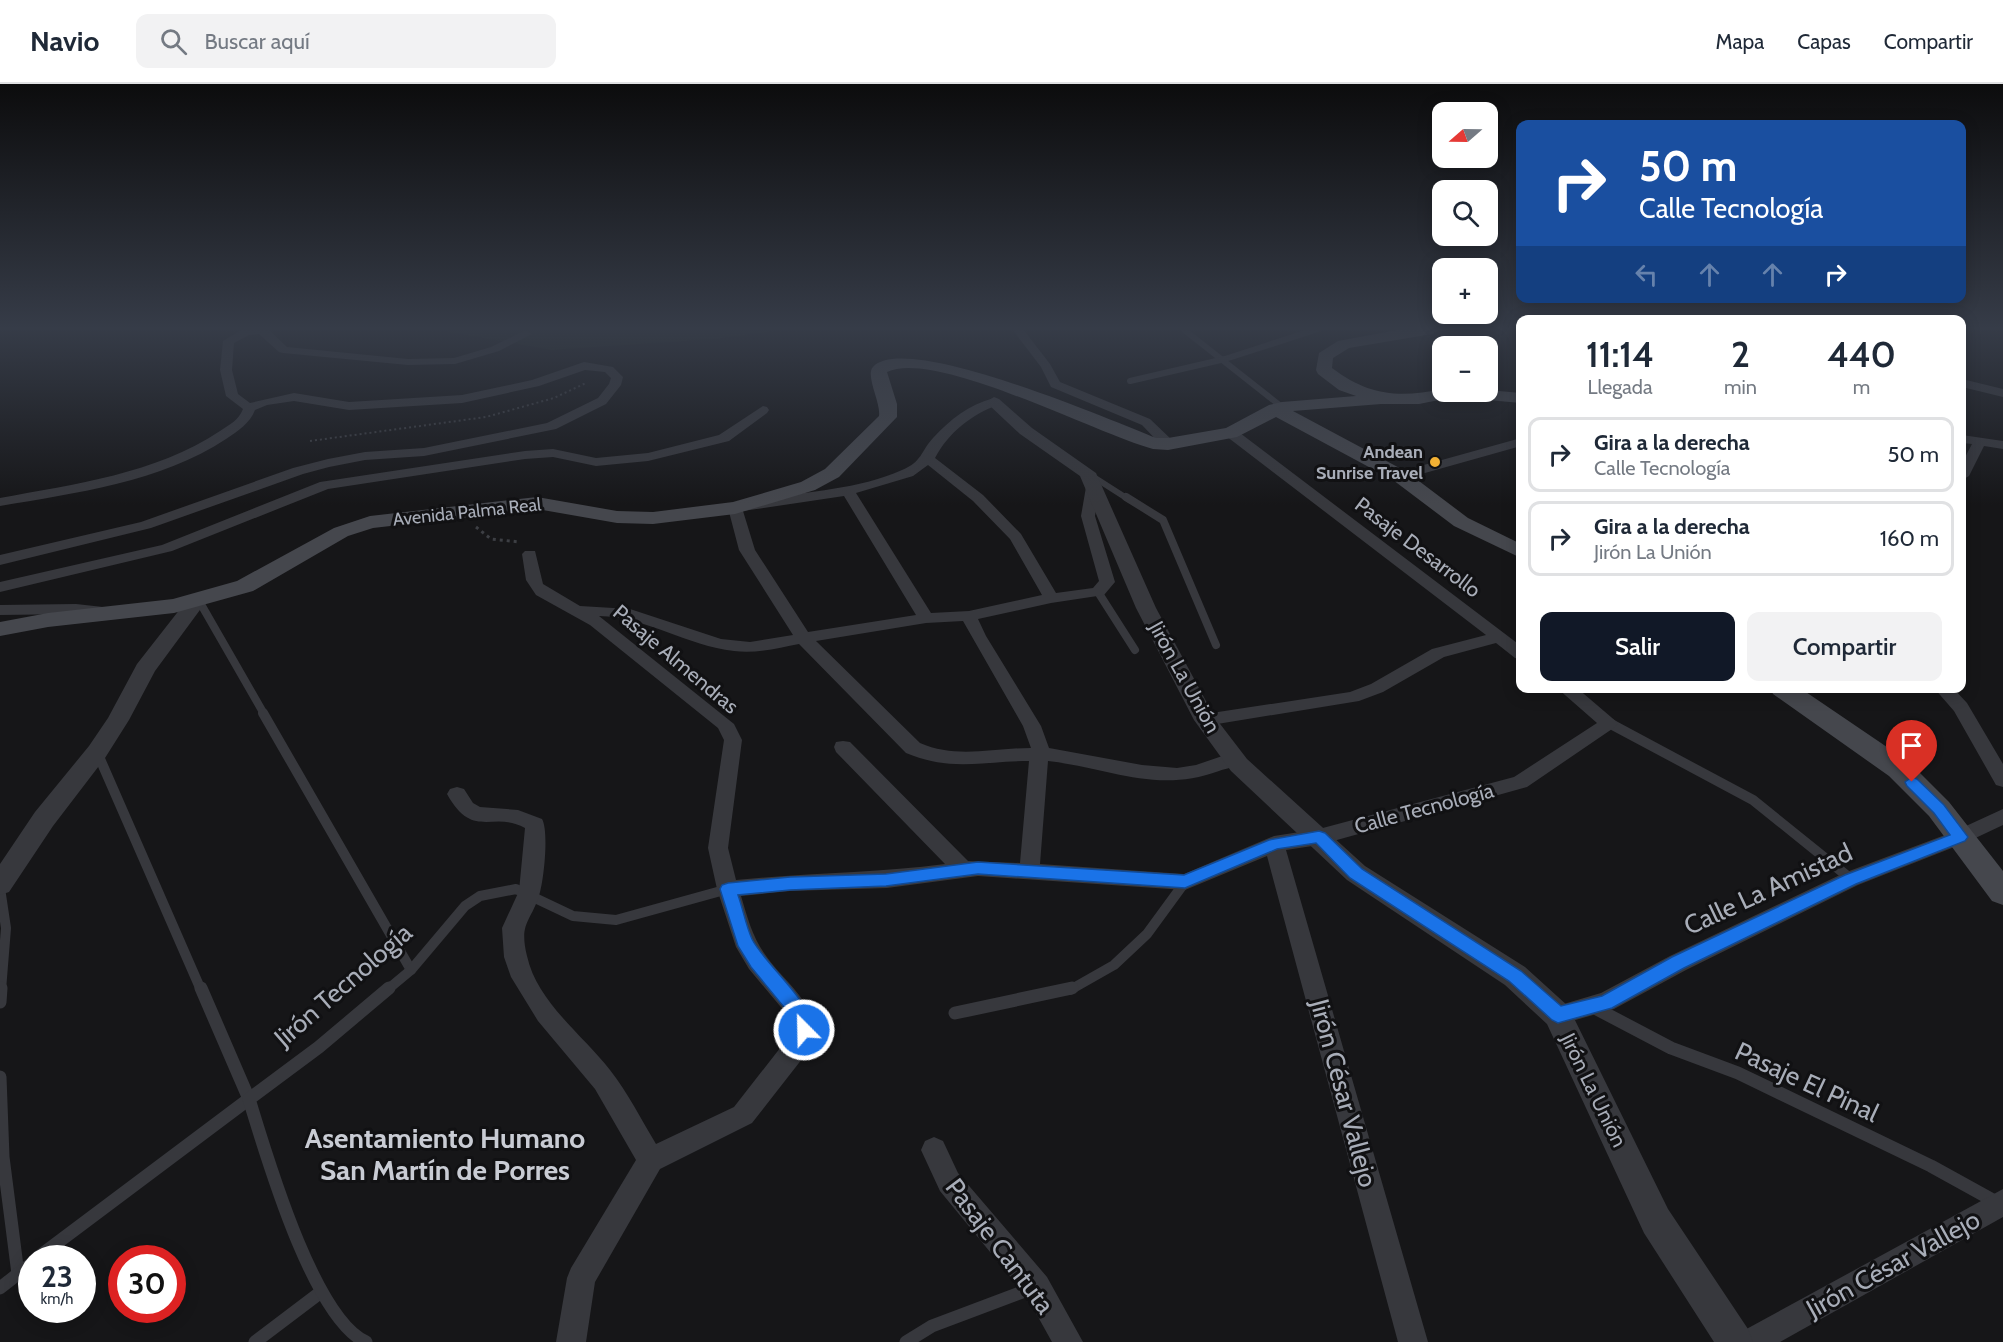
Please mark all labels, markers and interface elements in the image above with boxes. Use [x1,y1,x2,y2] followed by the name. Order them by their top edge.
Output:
[136,14,556,68] search box
[30,24,100,58] text: Navio
[157,25,190,58] icon: search
[205,28,310,55] text: Buscar aquí
[1716,29,1764,54] text: Mapa
[1797,29,1851,54] text: Capas
[1884,29,1973,54] text: Compartir
[1432,102,1498,168] north arrow
[1432,102,1498,402] map controls
[1639,140,1737,192] text: 50 m
[1540,144,1618,222] icon: right
[1432,180,1498,246] button: search
[1639,192,1823,225] text: Calle Tecnología
[1432,258,1498,324] button: +
[1630,258,1663,291] icon: left
[1693,258,1726,291] icon: ahead
[1756,258,1789,291] icon: ahead
[1819,258,1852,291] icon: right
[1586,332,1654,376] text: 11:14
[1731,332,1750,376] text: 2
[1827,332,1896,376] text: 440
[1432,336,1498,402] button: −
[1587,375,1653,399] text: Llegada
[1724,375,1757,399] text: min
[1853,375,1870,399] text: m
[1594,429,1750,456] text: Gira a la derecha
[1543,438,1576,471] icon: right
[1316,441,1423,484] place label: Andean Sunrise Travel
[1887,441,1939,468] text: 50 m
[1428,455,1442,469] marker: Andean Sunrise Travel
[1594,456,1730,480] text: Calle Tecnología
[1350,492,1486,603] street label: Pasaje Desarrollo
[392,493,543,531] street label: Avenida Palma Real
[1594,513,1750,540] text: Gira a la derecha
[1543,522,1576,555] icon: right
[1880,525,1939,552] text: 160 m
[1594,540,1712,564] text: Jirón La Unión
[608,599,744,720] street label: Pasaje Almendras
[1540,612,1735,681] button: Salir
[1747,612,1942,681] button: Compartir
[1144,616,1226,737] street label: Jirón La Unión
[1886,720,1937,782] pin
[1895,729,1928,762] icon: arrive
[1352,777,1496,839] street label: Calle Tecnología
[1679,836,1857,942] street label: Calle La Amistad
[267,916,419,1054] street label: Jirón Tecnología
[1303,995,1384,1191] street label: Jirón César Vallejo
[772,998,836,1062] position arrow
[1555,1028,1632,1151] street label: Jirón La Unión
[1730,1035,1884,1129] street label: Pasaje El Pinal
[305,1121,585,1187] district label: Asentamiento Humano San Martín de Porres
[939,1172,1062,1320] street label: Pasaje Cantuta
[1800,1203,1985,1325] street label: Jirón César Vallejo
[108,1245,186,1323] speed limit sign: 30
[41,1258,73,1295] text: 23
[41,1290,73,1308] text: km/h

